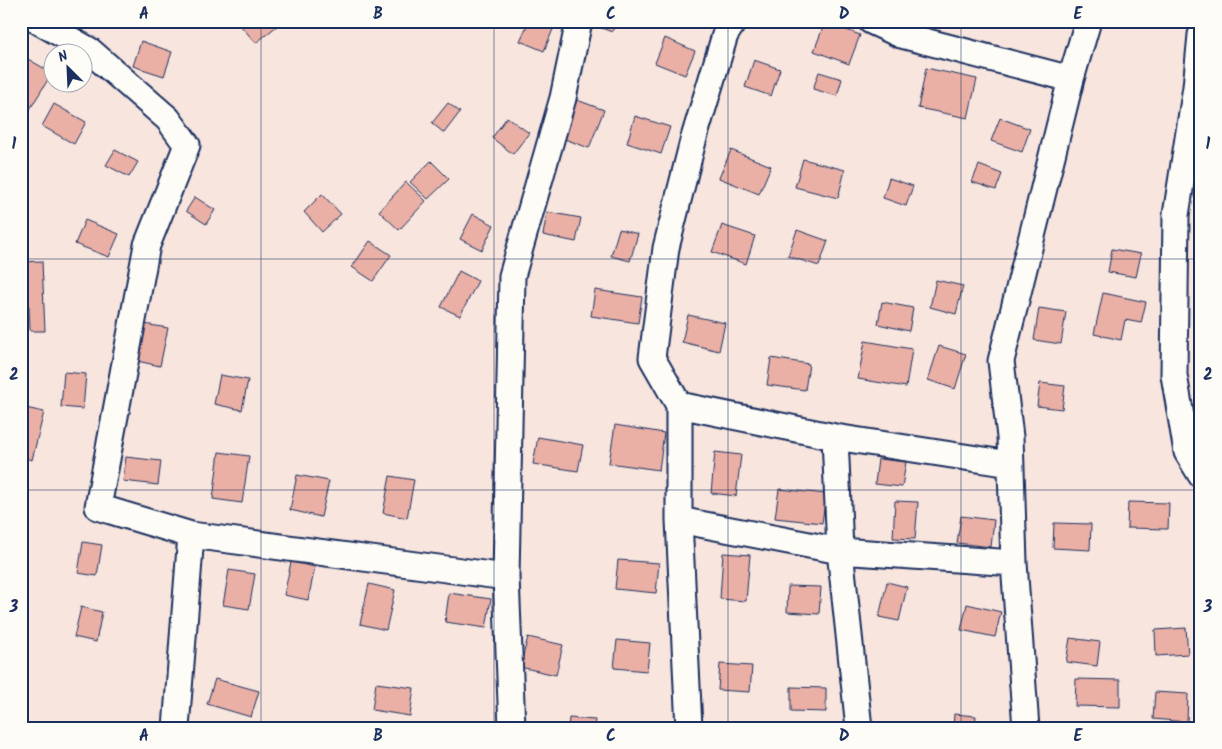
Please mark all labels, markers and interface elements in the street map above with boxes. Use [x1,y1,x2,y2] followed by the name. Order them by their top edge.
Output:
[139,2,149,27] text: A
[373,2,383,27] text: B
[606,2,616,27] text: C
[839,2,850,27] text: D
[1074,2,1084,27] text: E
[42,42,92,92] north arrow
[55,45,72,69] text: N
[12,132,17,157] text: 1
[1206,132,1211,157] text: 1
[9,363,19,388] text: 2
[1203,363,1213,388] text: 2
[9,595,19,620] text: 3
[1203,595,1213,620] text: 3
[139,724,149,749] text: A
[373,724,383,749] text: B
[606,724,616,749] text: C
[839,724,850,749] text: D
[1074,724,1084,749] text: E

